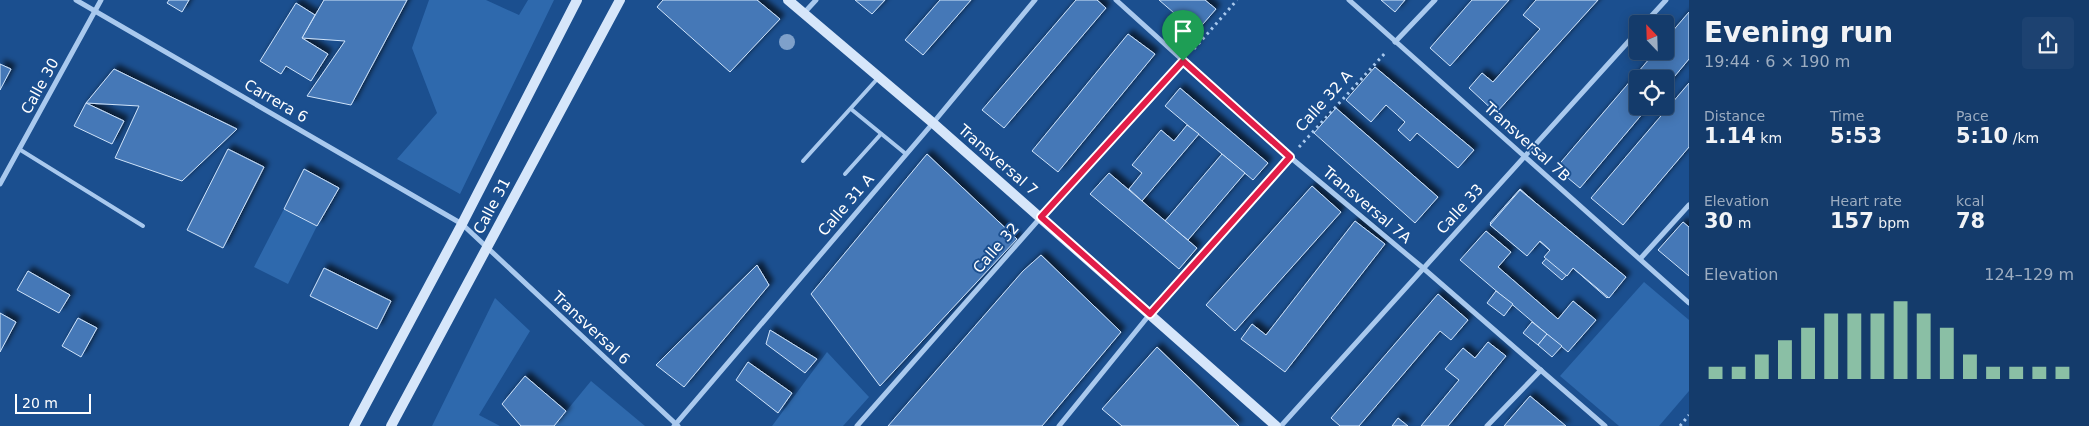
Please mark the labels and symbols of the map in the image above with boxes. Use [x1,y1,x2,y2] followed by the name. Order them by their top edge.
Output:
[1162,10,1204,61] pin
[1629,15,1674,60] north arrow
[17,55,63,117] street label: Calle 30
[1292,66,1357,135] street label: Calle 32 A
[241,76,311,126] street label: Carrera 6
[1479,98,1574,185] street label: Transversal 7B
[954,120,1041,199] street label: Transversal 7
[1318,162,1415,248] street label: Transversal 7A
[814,170,878,240] street label: Calle 31 A
[470,175,514,237] street label: Calle 31
[1433,180,1487,238] street label: Calle 33
[969,219,1023,277] street label: Calle 32
[548,287,633,368] street label: Transversal 6
[15,391,91,414] scale bar

